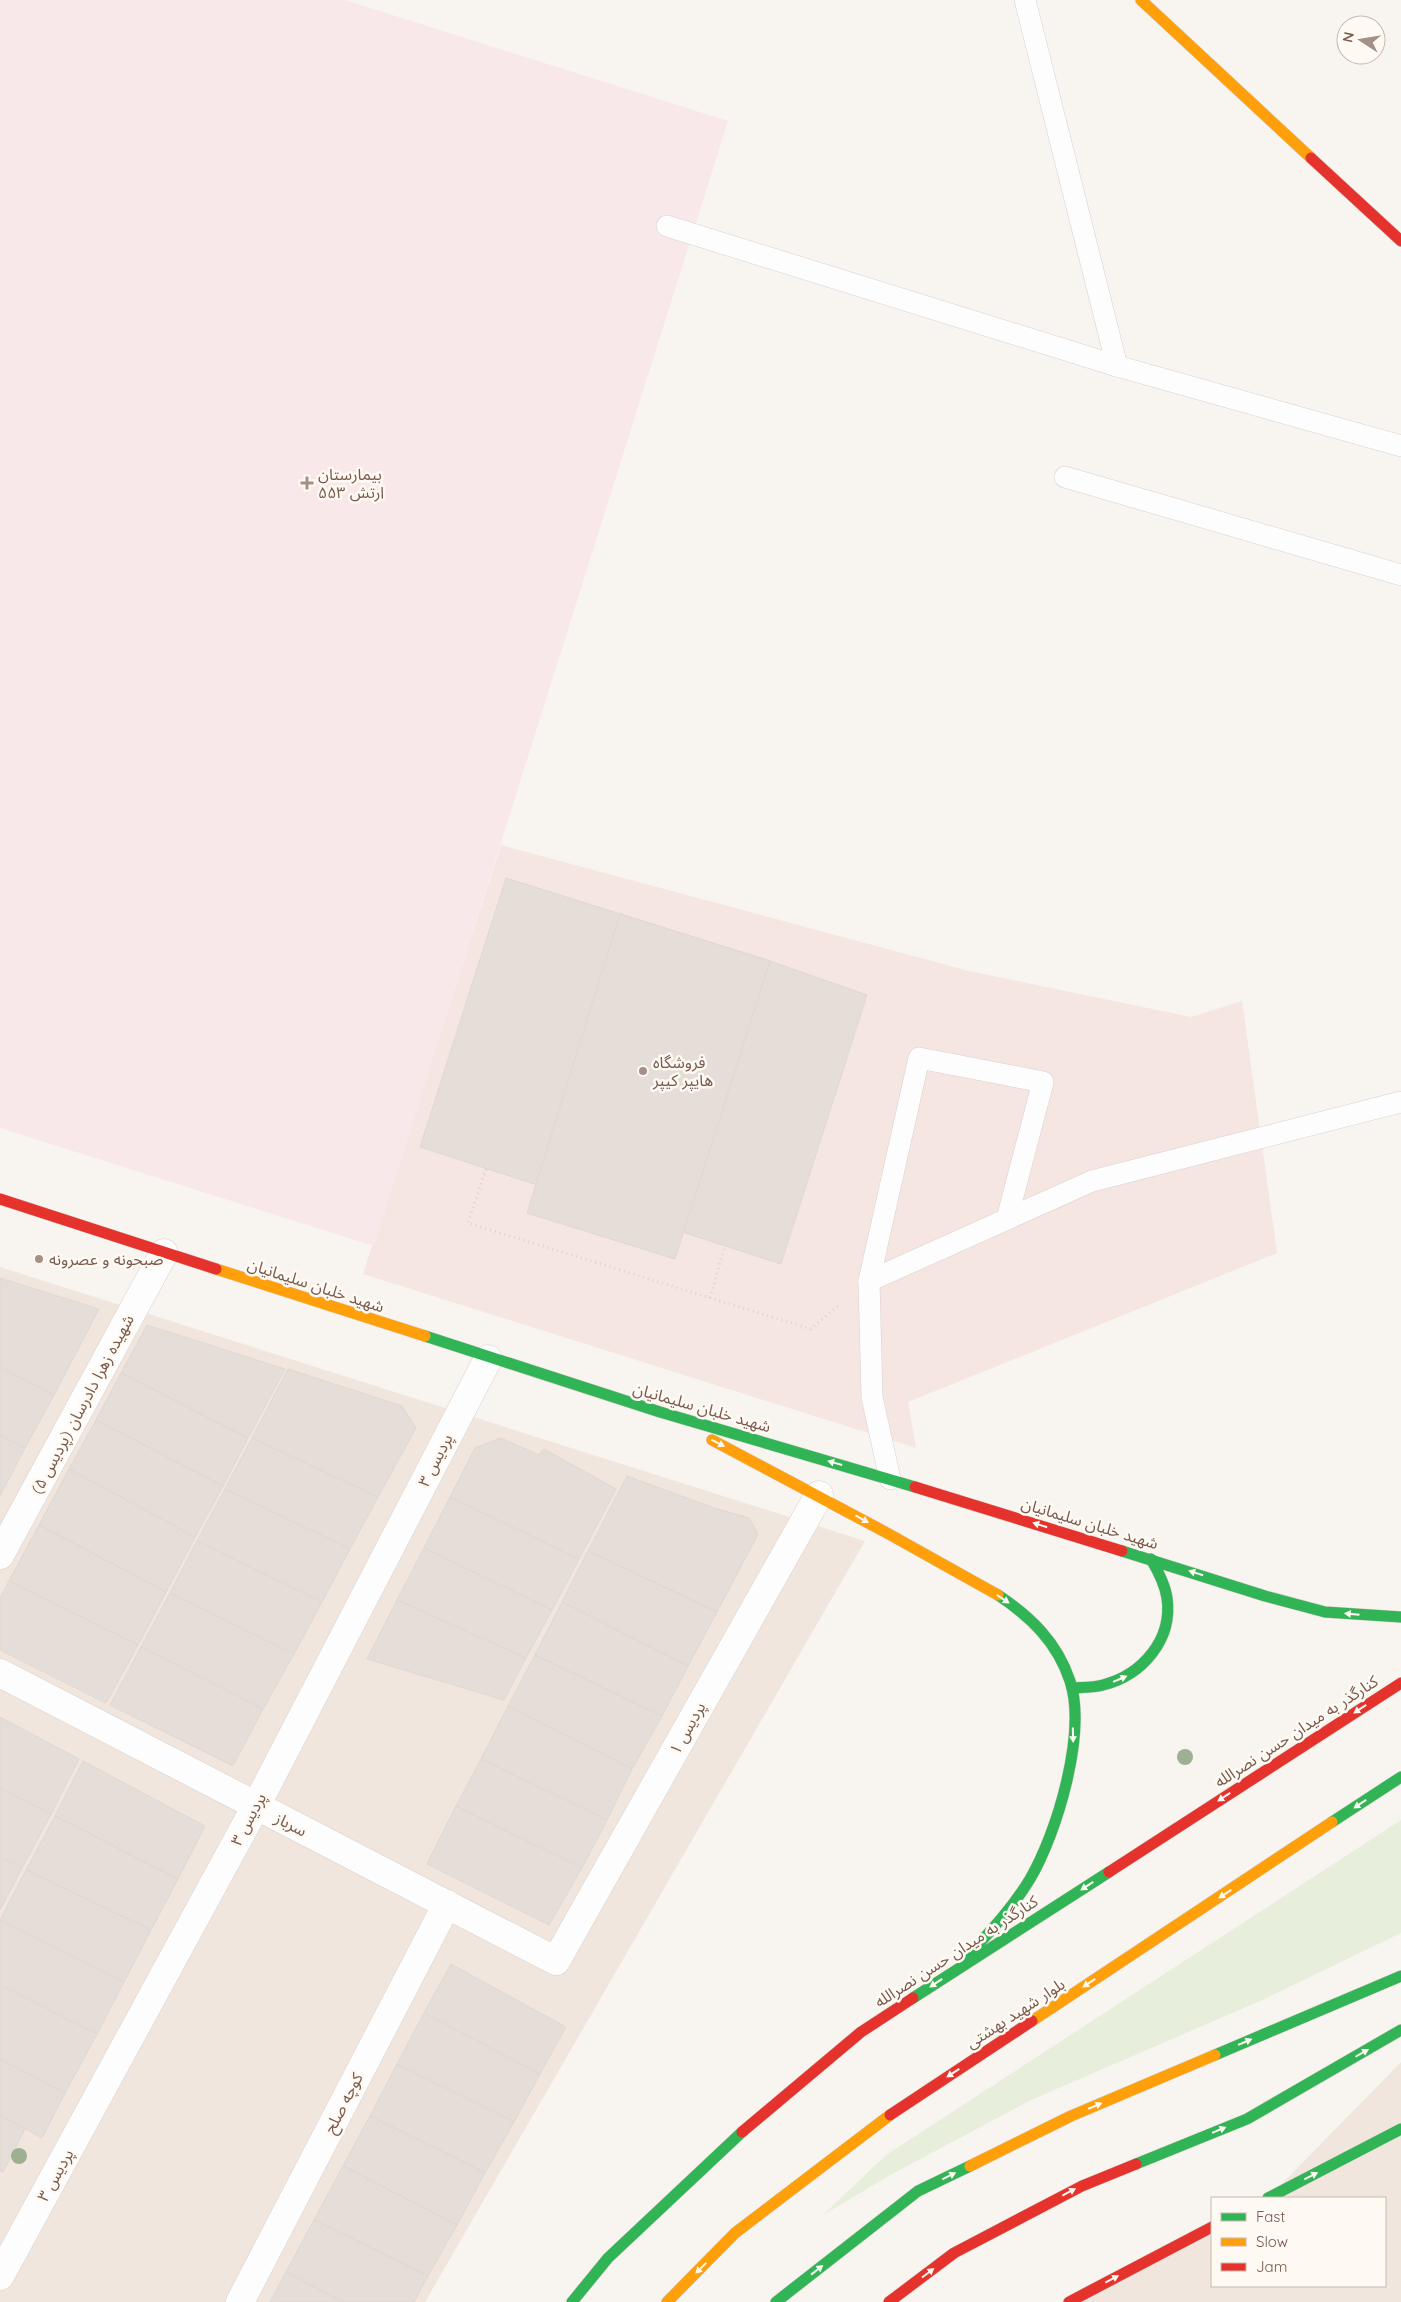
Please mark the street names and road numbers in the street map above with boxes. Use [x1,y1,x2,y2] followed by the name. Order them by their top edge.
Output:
[245,1254,387,1316] street label: شهید خلبان سلیمانیان
[26,1311,139,1498] street label: شهیده زهرا دادرسان (پردیس ۵)
[631,1378,773,1436] street label: شهید خلبان سلیمانیان
[413,1430,458,1490] street label: پردیس ۳
[1019,1493,1161,1553] street label: شهید خلبان سلیمانیان
[1211,1670,1382,1791] street label: کنارگذر به میدان حسن نصرالله
[664,1698,711,1758] street label: پردیس ۱
[226,1789,271,1849] street label: پردیس ۳
[271,1807,310,1840] street label: سرباز
[871,1890,1042,2011] street label: کنارگذر به میدان حسن نصرالله
[962,1974,1068,2052] street label: بلوار شهید بهشتی
[319,2069,370,2138] street label: کوچه صلح
[32,2145,79,2205] street label: پردیس ۳

